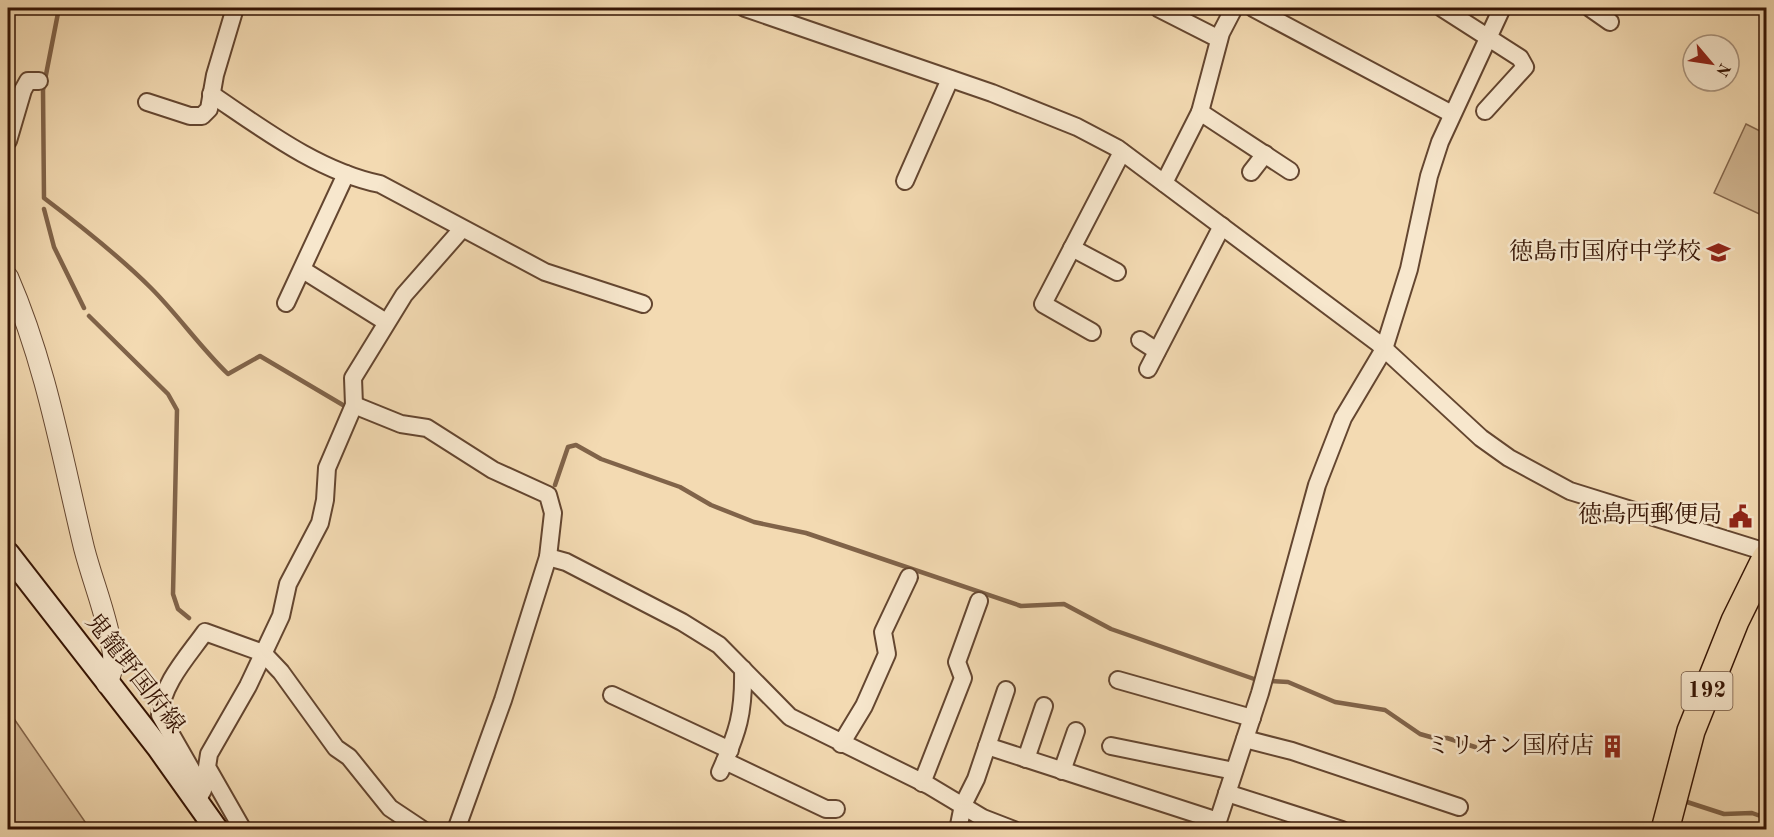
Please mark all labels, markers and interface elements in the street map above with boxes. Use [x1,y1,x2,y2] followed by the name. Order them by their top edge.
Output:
[1681,33,1741,93] north arrow
[1712,60,1732,79] text: N
[1509,238,1701,265] place label: 徳島市国府中学校
[1706,240,1732,266] school or university icon: 徳島市国府中学校
[1578,501,1722,528] place label: 徳島西郵便局
[1727,503,1753,529] public building icon: 徳島西郵便局
[80,608,190,738] street label: 鬼籠野国府線
[1682,672,1732,710] road number: 192
[1426,732,1594,759] place label: ミリオン国府店
[1599,734,1625,760] building icon: ミリオン国府店

